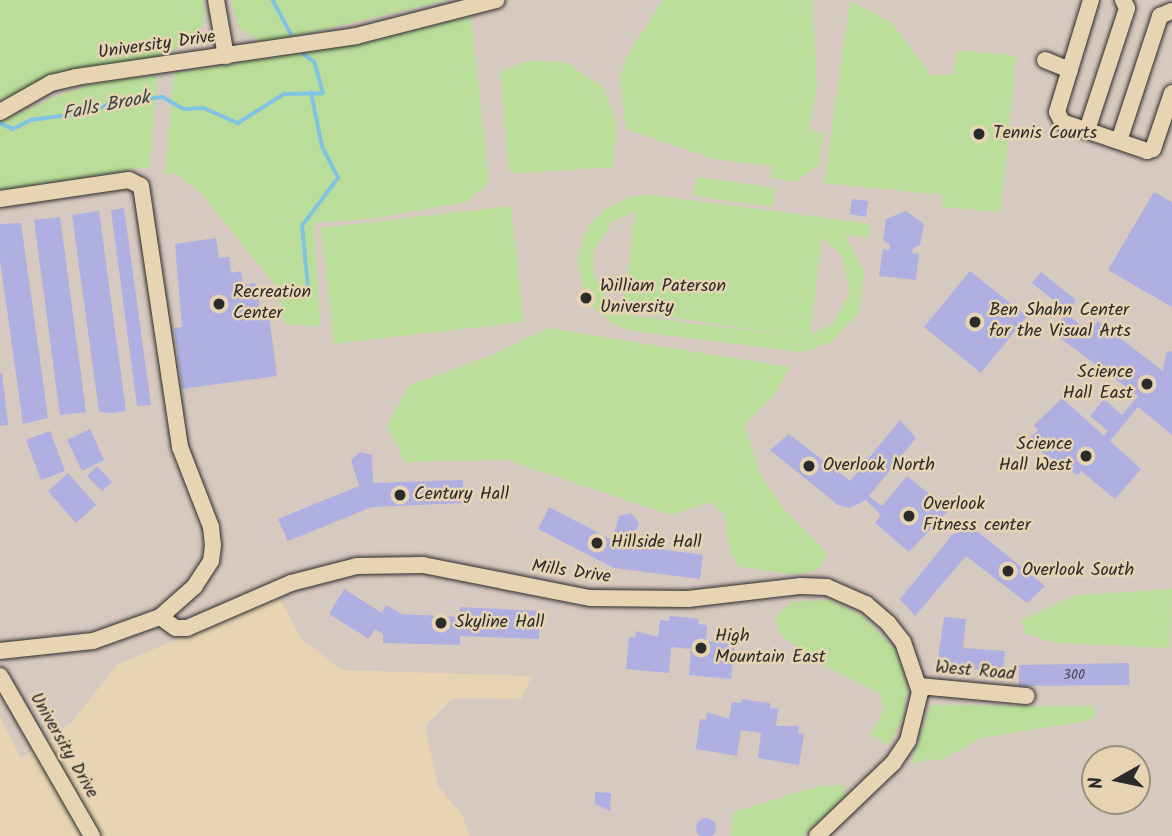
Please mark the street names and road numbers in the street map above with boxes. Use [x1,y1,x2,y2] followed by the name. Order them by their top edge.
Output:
[97,27,217,65] street label: University Drive
[530,557,612,589] street label: Mills Drive
[934,658,1016,686] street label: West Road
[24,689,102,803] street label: University Drive

